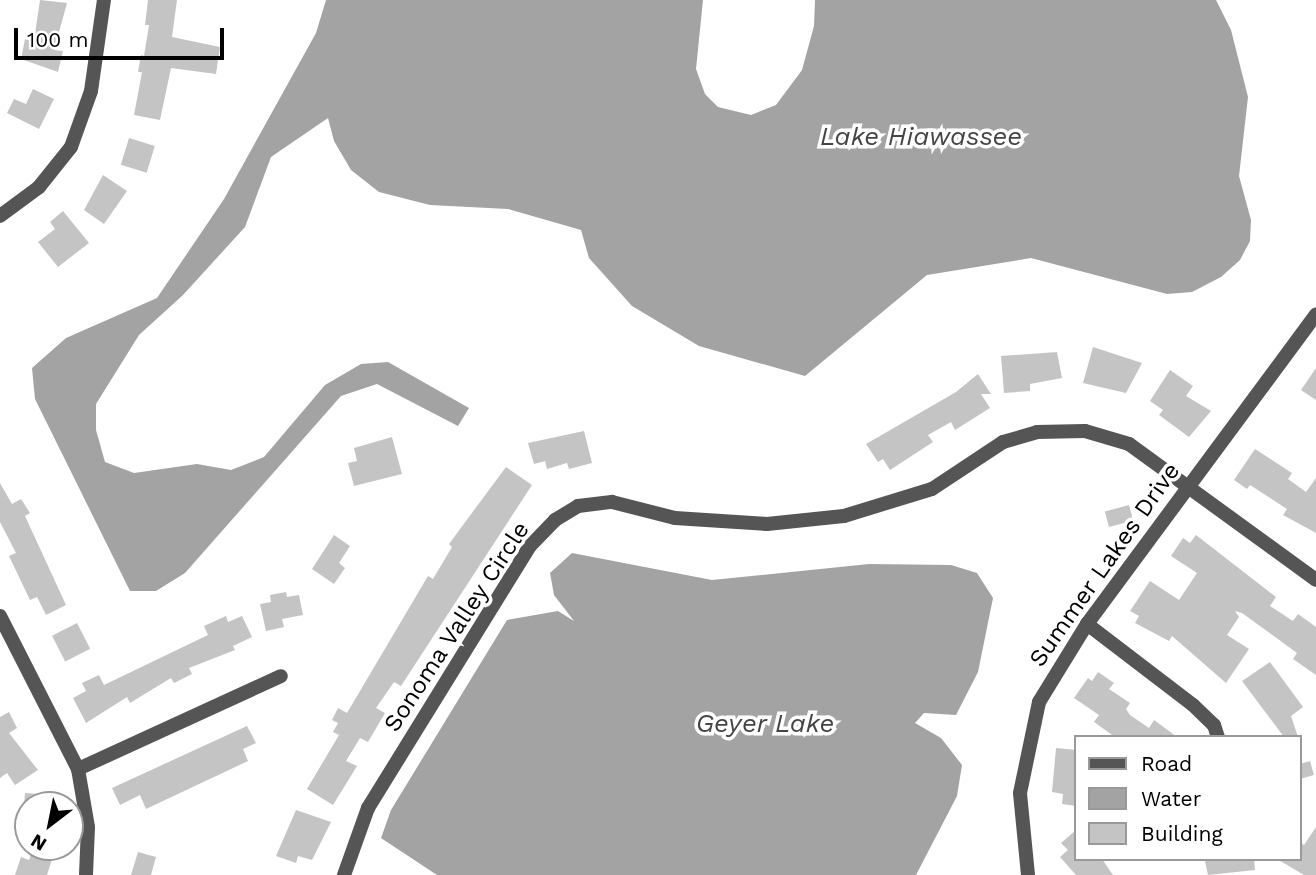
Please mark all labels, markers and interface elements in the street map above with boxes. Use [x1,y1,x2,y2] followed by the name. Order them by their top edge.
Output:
[18,14,228,58] scale bar
[27,27,89,52] text: 100 m
[820,121,1022,153] water label: Lake Hiawassee
[1023,457,1187,673] street label: Summer Lakes Drive
[378,516,536,738] street label: Sonoma Valley Circle
[695,708,835,740] water label: Geyer Lake
[1074,735,1302,861] legend
[1141,751,1192,776] text: Road
[1141,786,1201,811] text: Water
[14,791,84,861] north arrow
[1141,821,1223,846] text: Building
[27,829,51,856] text: N

